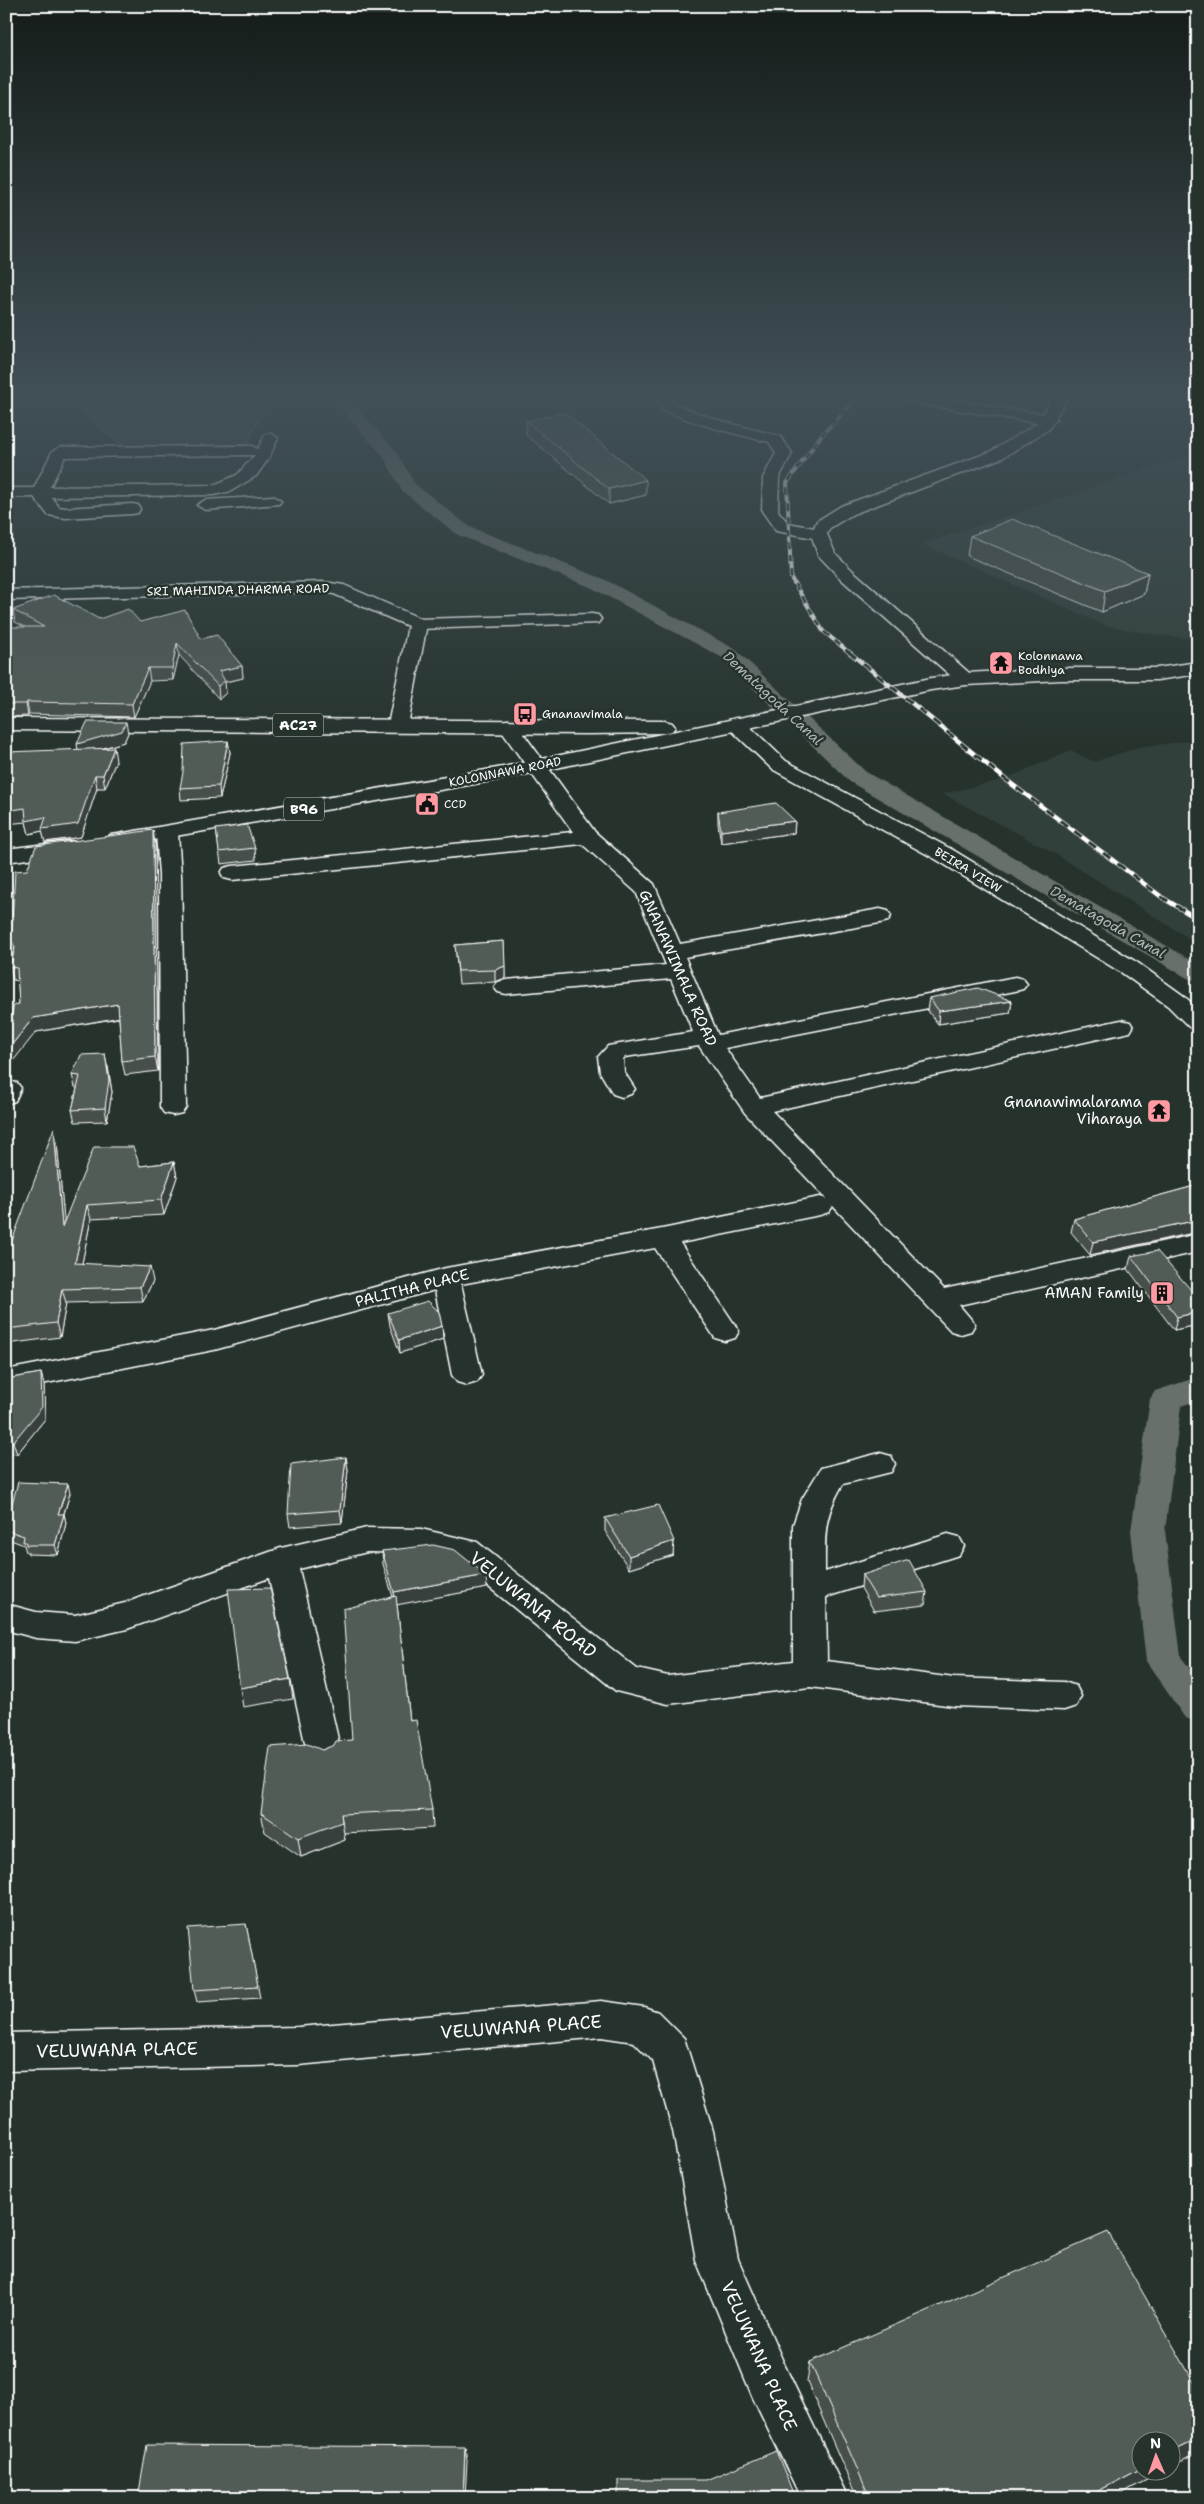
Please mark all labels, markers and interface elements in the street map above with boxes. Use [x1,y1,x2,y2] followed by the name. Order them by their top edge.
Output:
[147,580,329,600] street label: SRI MAHINDA DHARMA ROAD
[719,647,827,749] water label: Dematagoda Canal
[1018,648,1083,678] place label: Kolonnawa Bodhiya
[988,650,1014,676] temple icon: Kolonnawa Bodhiya
[512,701,538,727] bus stop icon: Gnanawimala
[542,706,623,722] place label: Gnanawimala
[273,714,323,736] road number: AC27
[447,753,563,791] street label: KOLONNAWA ROAD
[414,791,440,817] public building icon: CCD
[444,796,466,812] place label: CCD
[284,798,324,821] road number: B96
[931,844,1005,896] street label: BEIRA VIEW
[1047,882,1169,962] water label: Dematagoda Canal
[635,887,722,1049] street label: GNANAWIMALA ROAD
[1004,1092,1143,1129] place label: Gnanawimalarama Viharaya
[1146,1098,1172,1124] temple icon: Gnanawimalarama Viharaya
[353,1264,471,1312] street label: PALITHA PLACE
[1149,1280,1175,1306] building icon: AMAN Family
[1045,1283,1144,1303] place label: AMAN Family
[465,1546,602,1664] street label: VELUWANA ROAD
[440,2009,602,2045] street label: VELUWANA PLACE
[36,2037,198,2063] street label: VELUWANA PLACE
[715,2277,803,2435] street label: VELUWANA PLACE
[1132,2432,1182,2482] north arrow
[1150,2434,1161,2452] text: N

